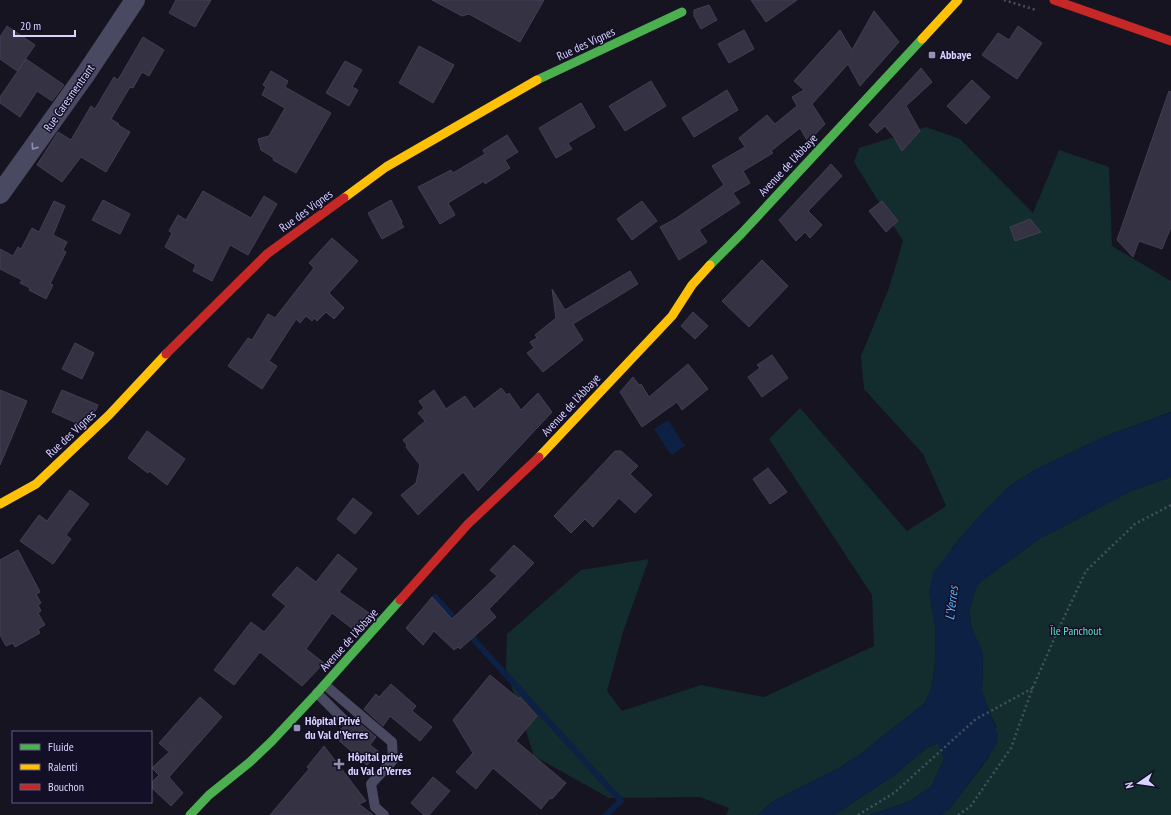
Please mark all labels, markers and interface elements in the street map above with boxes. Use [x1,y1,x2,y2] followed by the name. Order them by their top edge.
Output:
[14,12,75,38] scale bar
[20,18,41,33] text: 20 m
[554,24,617,64] street label: Rue des Vignes
[939,47,971,62] place label: Abbaye
[927,50,937,60] marker: Abbaye
[40,61,98,134] street label: Rue Caresmentrant
[755,130,820,199] street label: Avenue de l'Abbaye
[32,143,39,150] one-way arrow
[276,186,335,235] street label: Rue des Vignes
[538,370,603,439] street label: Avenue de l'Abbaye
[43,407,99,460] street label: Rue des Vignes
[941,584,962,621] water label: L'Yerres
[316,605,381,674] street label: Avenue de l'Abbaye
[1049,623,1102,638] park label: Île Panchout
[305,713,368,742] place label: Hôpital Privé du Val d'Yerres
[292,723,302,733] marker: Hôpital Privé du Val d'Yerres
[12,731,152,803] legend
[48,739,74,754] text: Fluide
[348,749,411,778] place label: Hôpital privé du Val d'Yerres
[333,758,345,770] marker: Hôpital privé du Val d'Yerres
[48,759,77,774] text: Ralenti
[1119,763,1159,803] north arrow
[48,779,84,794] text: Bouchon
[1122,781,1137,790] text: N

